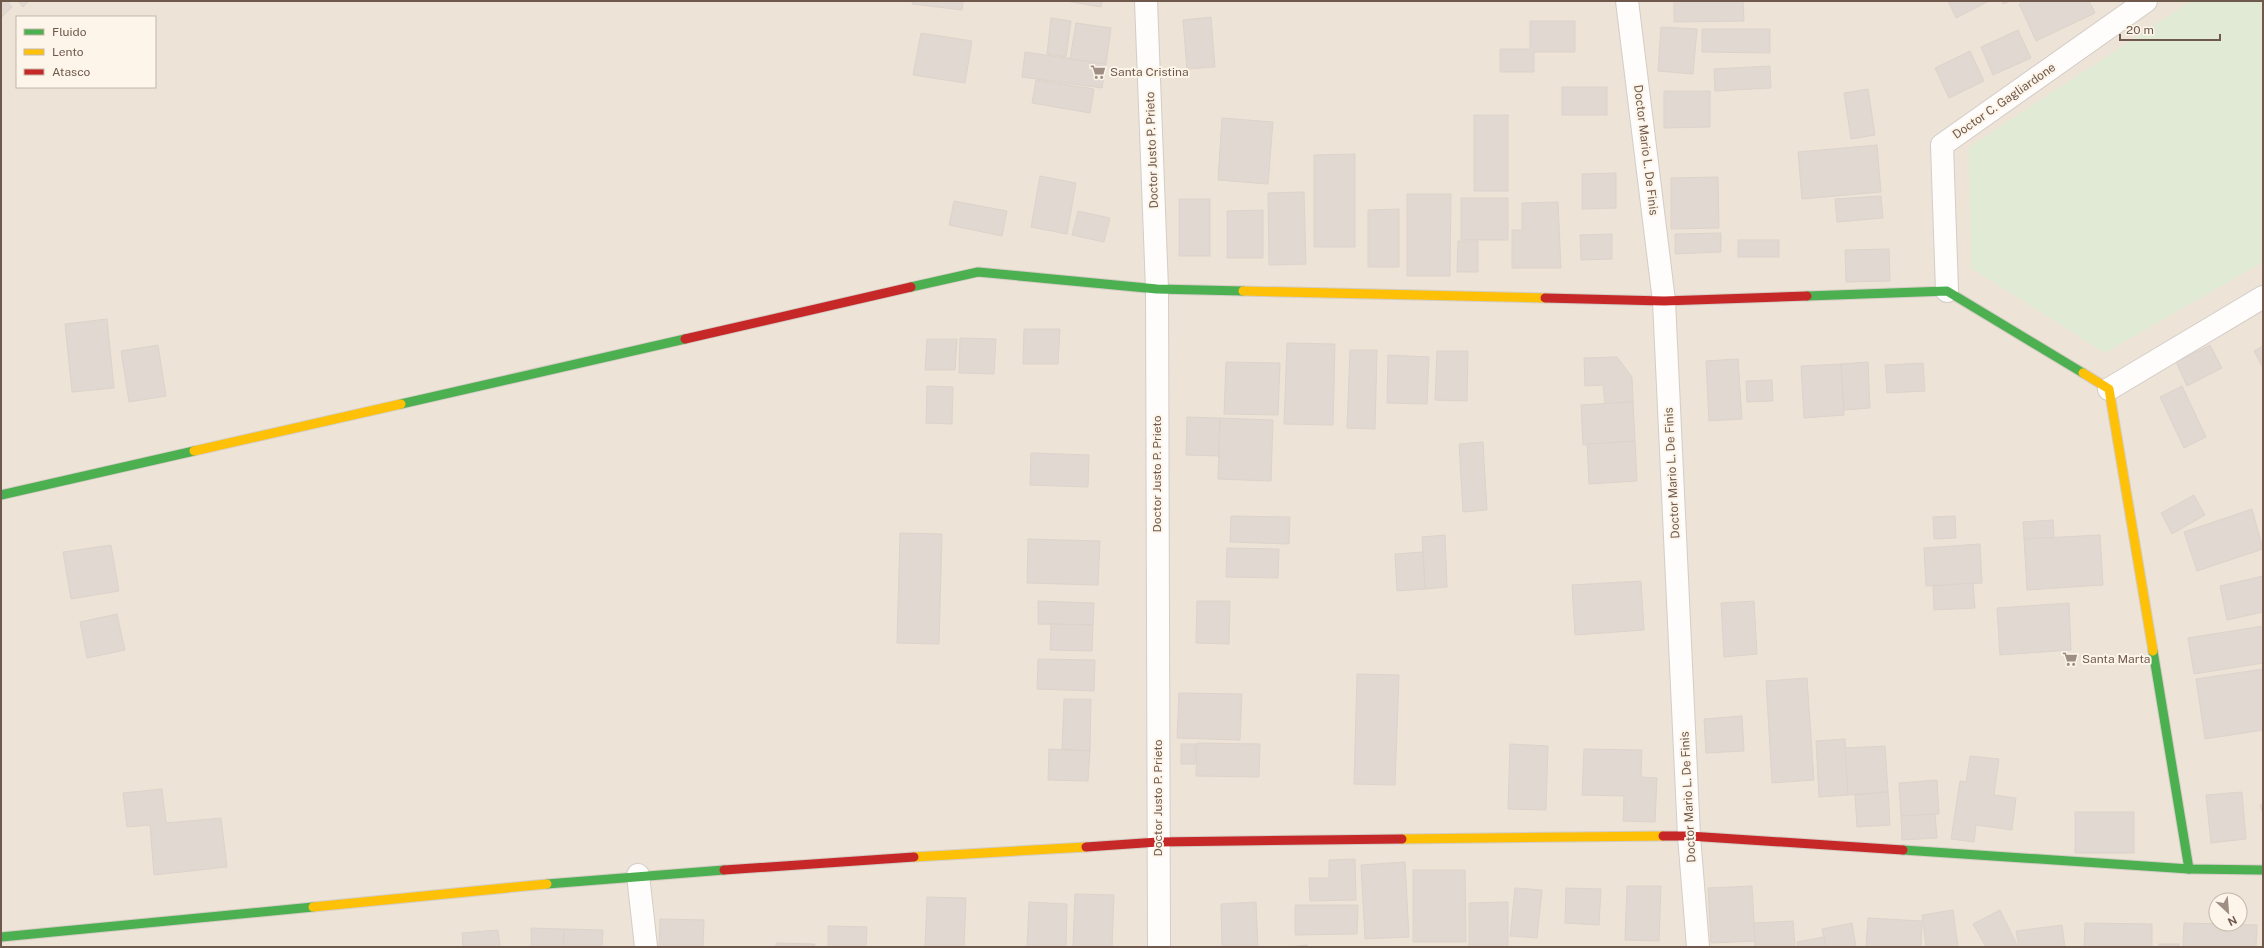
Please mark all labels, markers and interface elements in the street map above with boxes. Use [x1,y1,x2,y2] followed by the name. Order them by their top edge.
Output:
[16,16,156,88] legend
[2120,16,2220,42] scale bar
[2126,23,2154,37] text: 20 m
[52,25,87,39] text: Fluido
[52,45,84,59] text: Lento
[1950,60,2058,142] street label: Doctor C. Gagliardone
[1089,63,1107,81] supermarket icon: Santa Cristina
[52,65,91,79] text: Atasco
[1110,65,1189,79] place label: Santa Cristina
[1631,84,1661,216] street label: Doctor Mario L. De Finis
[1143,91,1161,209] street label: Doctor Justo P. Prieto
[1662,407,1682,539] street label: Doctor Mario L. De Finis
[1150,415,1164,532] street label: Doctor Justo P. Prieto
[2061,650,2079,668] supermarket icon: Santa Marta
[2082,652,2150,666] place label: Santa Marta
[1678,731,1698,863] street label: Doctor Mario L. De Finis
[1151,739,1165,856] street label: Doctor Justo P. Prieto
[2208,892,2248,932] north arrow
[2226,914,2239,928] text: N

